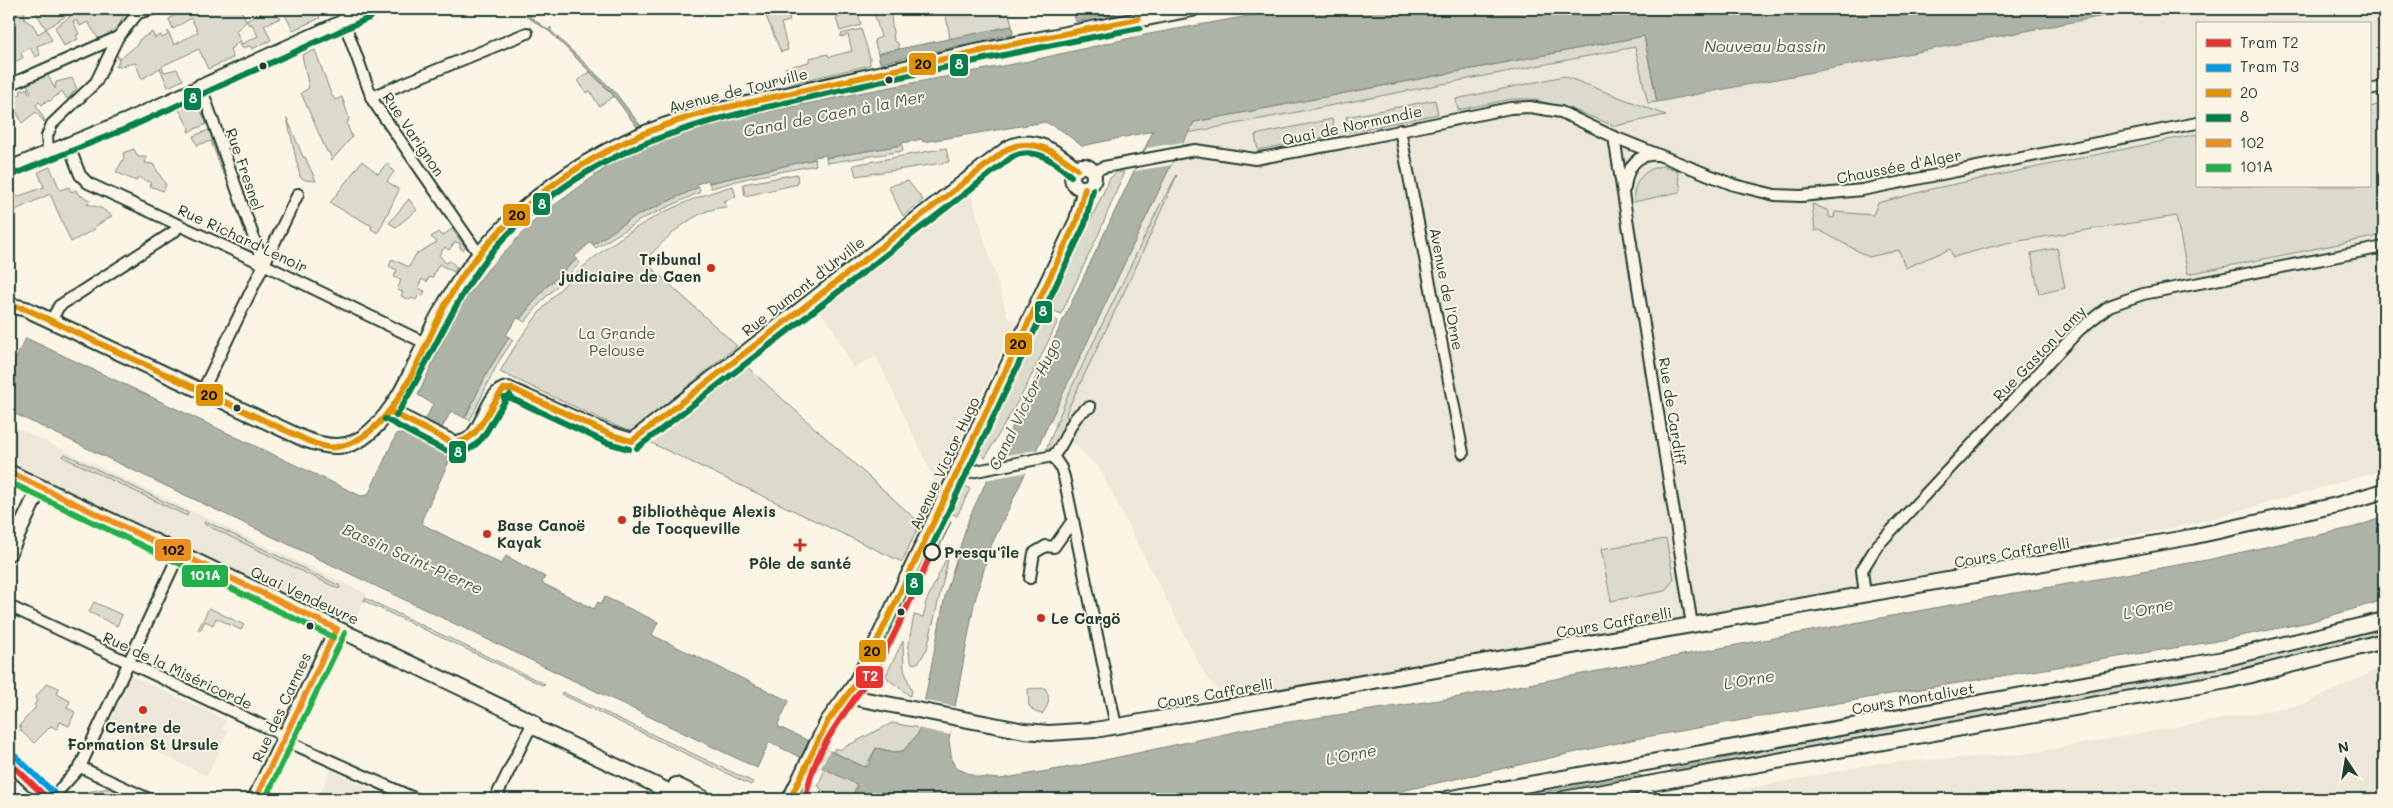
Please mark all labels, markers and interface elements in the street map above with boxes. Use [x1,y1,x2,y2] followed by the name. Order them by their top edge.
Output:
[2196,22,2370,188] legend
[2240,32,2299,52] text: Tram T2
[1704,35,1826,56] water label: Nouveau bassin
[908,52,937,76] line badge: 20
[949,53,969,77] line badge: 8
[915,54,931,73] text: 20
[955,54,964,73] text: 8
[2240,56,2299,76] text: Tram T3
[258,61,268,71] unlabelled marker
[666,63,810,117] street label: Avenue de Tourville
[884,75,894,85] unlabelled marker
[2240,82,2258,102] text: 20
[741,85,927,141] water label: Canal de Caen à la Mer
[183,87,202,111] line badge: 8
[189,88,198,107] text: 8
[379,88,449,180] street label: Rue Varignon
[1280,100,1424,150] street label: Quai de Normandie
[2240,106,2249,126] text: 8
[222,125,268,213] street label: Rue Fresnel
[2240,132,2264,152] text: 102
[1835,144,1963,188] street label: Chaussée d'Alger
[2240,156,2273,176] text: 101A
[532,192,551,216] line badge: 8
[538,194,547,213] text: 8
[175,199,311,277] street label: Rue Richard Lenoir
[502,203,531,227] line badge: 20
[509,205,525,224] text: 20
[1425,226,1469,352] street label: Avenue de l'Orne
[737,232,869,340] street label: Rue Dumont d'Urville
[558,249,701,286] place label: Tribunal judiciaire de Caen
[705,262,717,274] marker: Tribunal judiciaire de Caen
[1034,300,1053,324] line badge: 8
[1039,301,1048,320] text: 8
[1988,301,2090,405] street label: Rue Gaston Lamy
[578,323,656,360] park label: La Grande Pelouse
[1004,332,1033,356] line badge: 20
[983,334,1065,474] water label: Canal Victor-Hugo
[1010,334,1026,353] text: 20
[1655,356,1692,467] street label: Rue de Cardiff
[195,383,224,407] line badge: 20
[201,385,217,404] text: 20
[904,393,984,533] street label: Avenue Victor Hugo
[232,403,242,413] unlabelled marker
[448,440,467,464] line badge: 8
[454,442,463,461] text: 8
[632,501,776,538] place label: Bibliothèque Alexis de Tocqueville
[616,514,628,526] marker: Bibliothèque Alexis de Tocqueville
[497,515,585,552] place label: Base Canoë Kayak
[340,518,487,598] water label: Bassin Saint-Pierre
[481,528,493,540] marker: Base Canoë Kayak
[1952,532,2072,572] street label: Cours Caffarelli
[154,538,192,562] line badge: 102
[793,538,807,552] marker: Pôle de santé
[161,540,185,559] text: 102
[944,542,1019,562] place label: Presqu'île
[923,543,941,561] marker: Presqu'île
[749,553,851,573] place label: Pôle de santé
[247,561,363,629] street label: Quai Vendeuvre
[181,564,229,588] line badge: 101A
[189,565,221,584] text: 101A
[905,572,924,596] line badge: 8
[910,573,919,592] text: 8
[2121,592,2175,624] water label: L'Orne
[1554,602,1674,642] street label: Cours Caffarelli
[896,607,906,617] unlabelled marker
[1051,608,1120,628] place label: Le Cargö
[1035,612,1047,624] marker: Le Cargö
[305,621,315,631] unlabelled marker
[100,627,256,713] street label: Rue de la Miséricorde
[858,639,887,663] line badge: 20
[864,641,880,660] text: 20
[247,649,315,765] street label: Rue des Carmes
[1722,664,1776,694] water label: L'Orne
[855,665,884,689] line badge: T2
[862,666,878,685] text: T2
[1155,673,1275,713] street label: Cours Caffarelli
[1850,677,1976,719] street label: Cours Montalivet
[137,704,149,716] marker: Centre de Formation St Ursule
[67,717,219,754] place label: Centre de Formation St Ursule
[2320,736,2370,786] north arrow
[2336,736,2350,757] text: N
[1324,739,1378,769] water label: L'Orne

